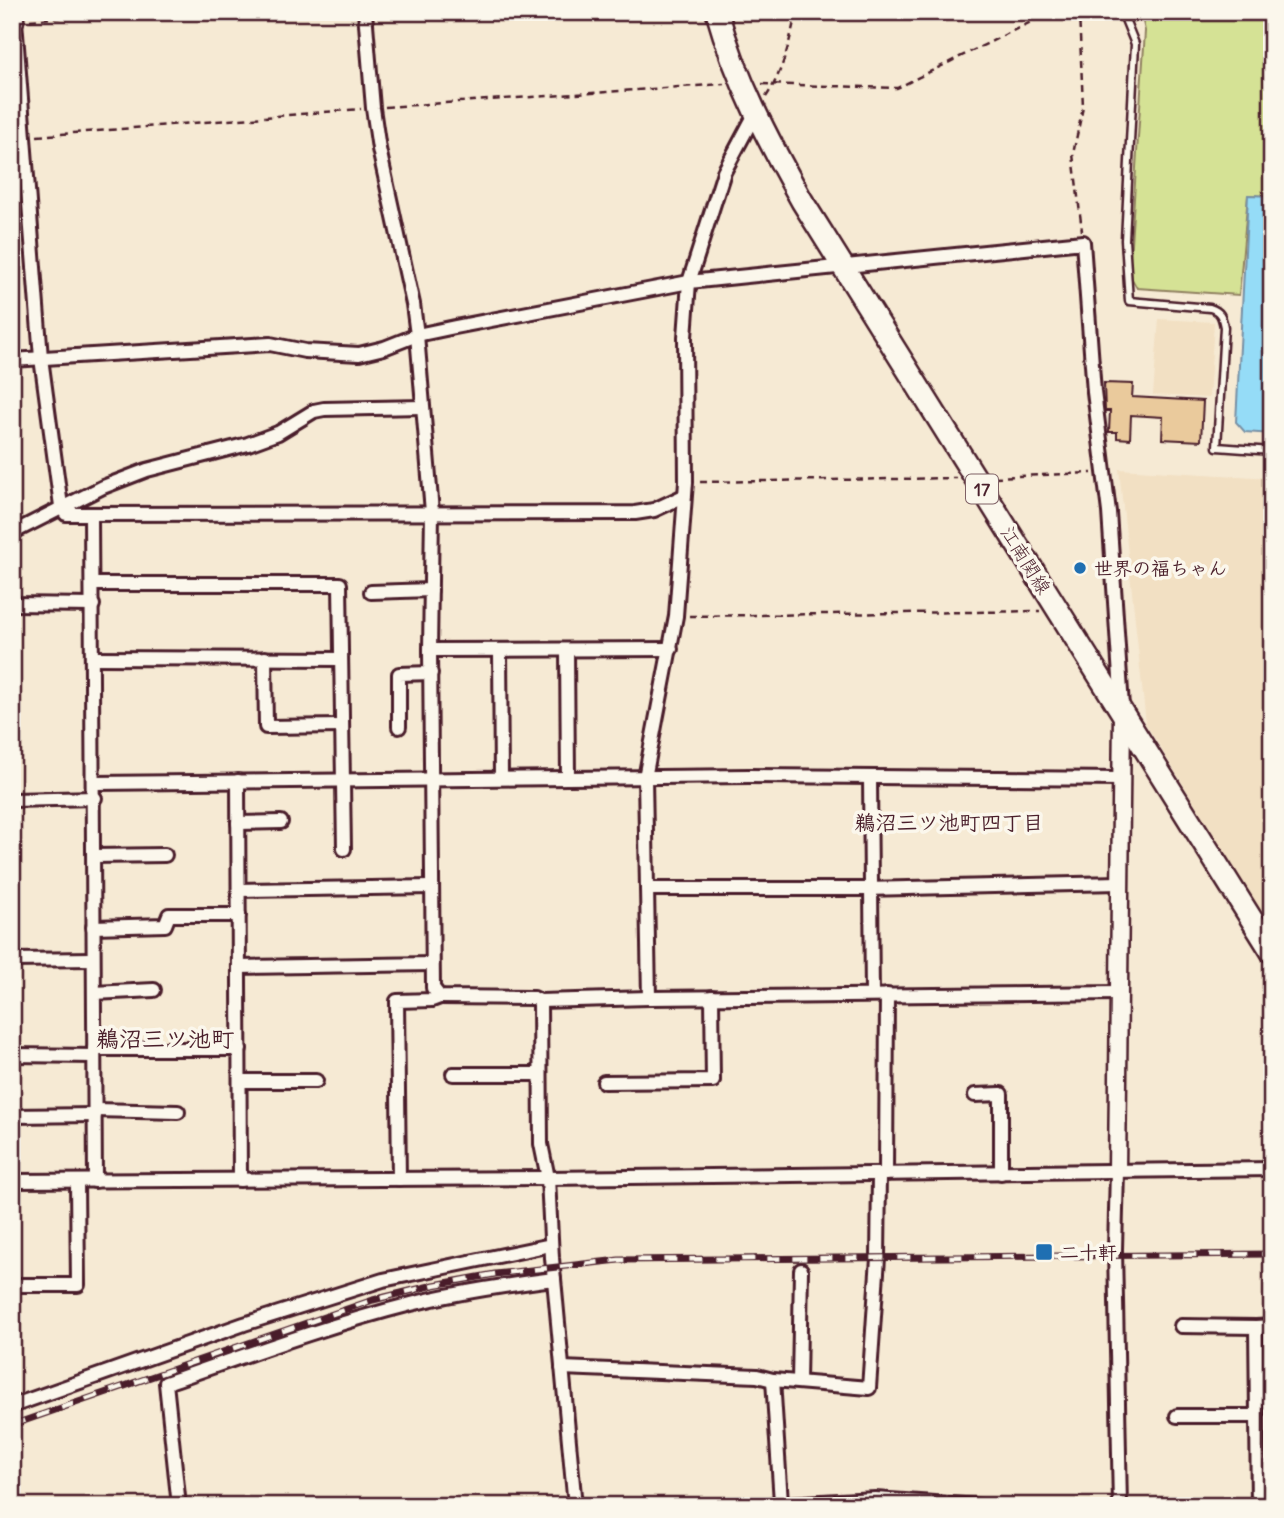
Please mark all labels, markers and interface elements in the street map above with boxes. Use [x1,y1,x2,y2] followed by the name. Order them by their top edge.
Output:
[966,475,998,504] road number: 17
[996,521,1056,599] street label: 江南関線
[1094,556,1227,580] place label: 世界の福ちゃん
[1072,560,1088,576] marker: 世界の福ちゃん
[855,809,1044,836] district label: 鵜沼三ツ池町四丁目
[96,1024,234,1053] district label: 鵜沼三ツ池町
[1060,1240,1117,1264] place label: 二十軒
[1034,1242,1054,1262] marker: 二十軒

